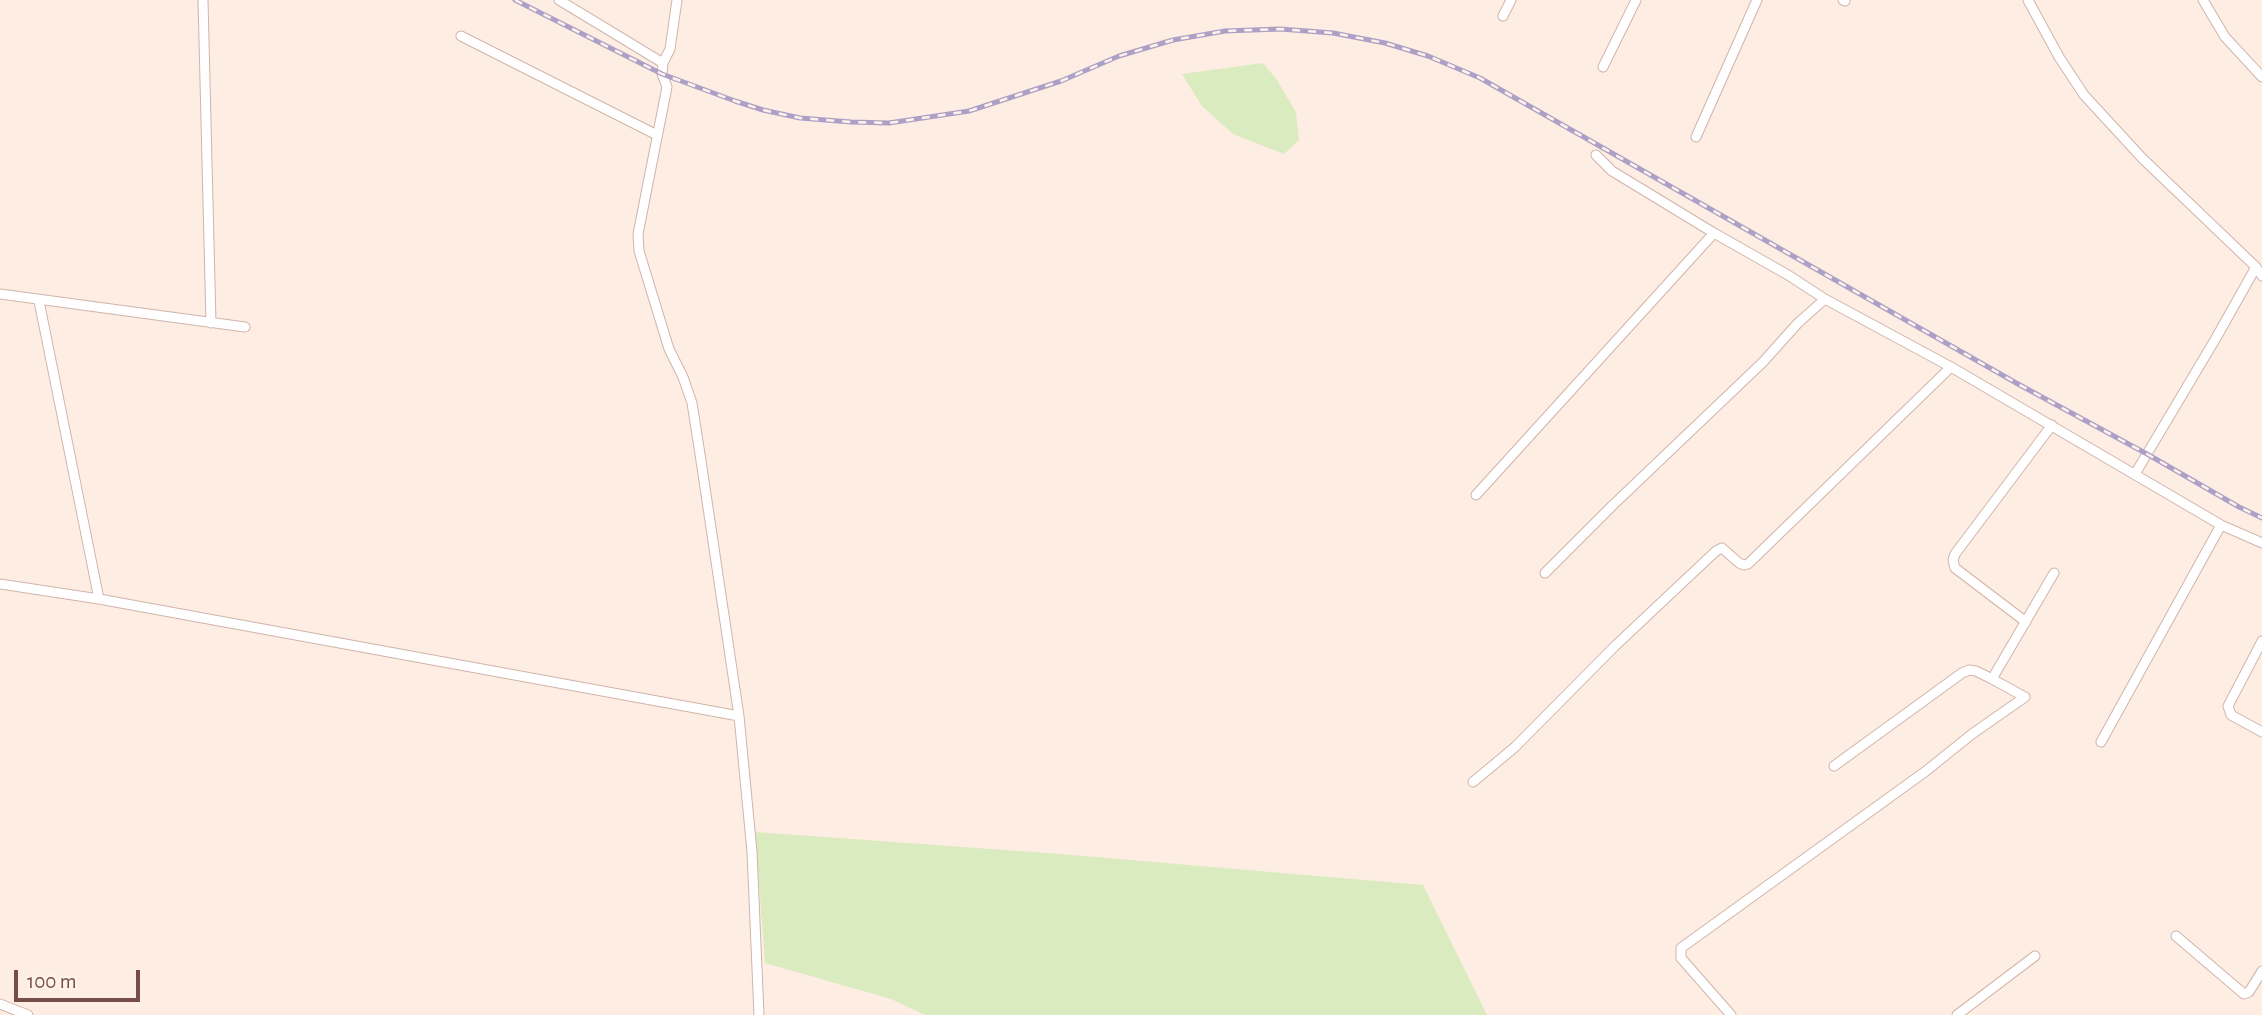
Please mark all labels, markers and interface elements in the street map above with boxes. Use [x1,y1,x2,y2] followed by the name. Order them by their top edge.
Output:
[18,956,144,1000] scale bar
[27,971,77,992] text: 100 m

